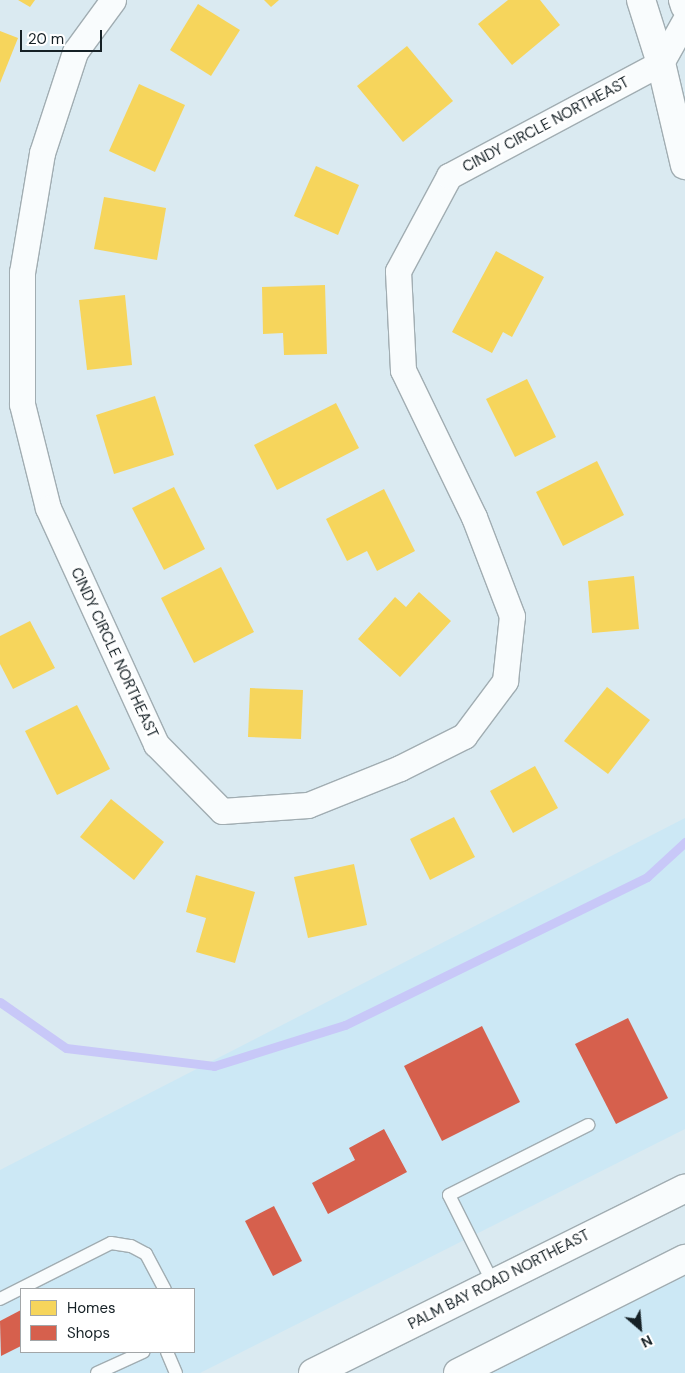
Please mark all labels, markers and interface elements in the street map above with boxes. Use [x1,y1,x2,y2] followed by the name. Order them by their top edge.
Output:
[22,20,105,52] scale bar
[28,29,64,49] text: 20 m
[460,73,632,177] street label: CINDY CIRCLE NORTHEAST
[67,565,161,741] street label: CINDY CIRCLE NORTHEAST
[405,1226,593,1334] street label: PALM BAY ROAD NORTHEAST
[20,1288,195,1353] legend
[67,1298,116,1318] text: Homes
[615,1303,665,1353] north arrow
[67,1323,110,1343] text: Shops
[638,1331,655,1352] text: N

